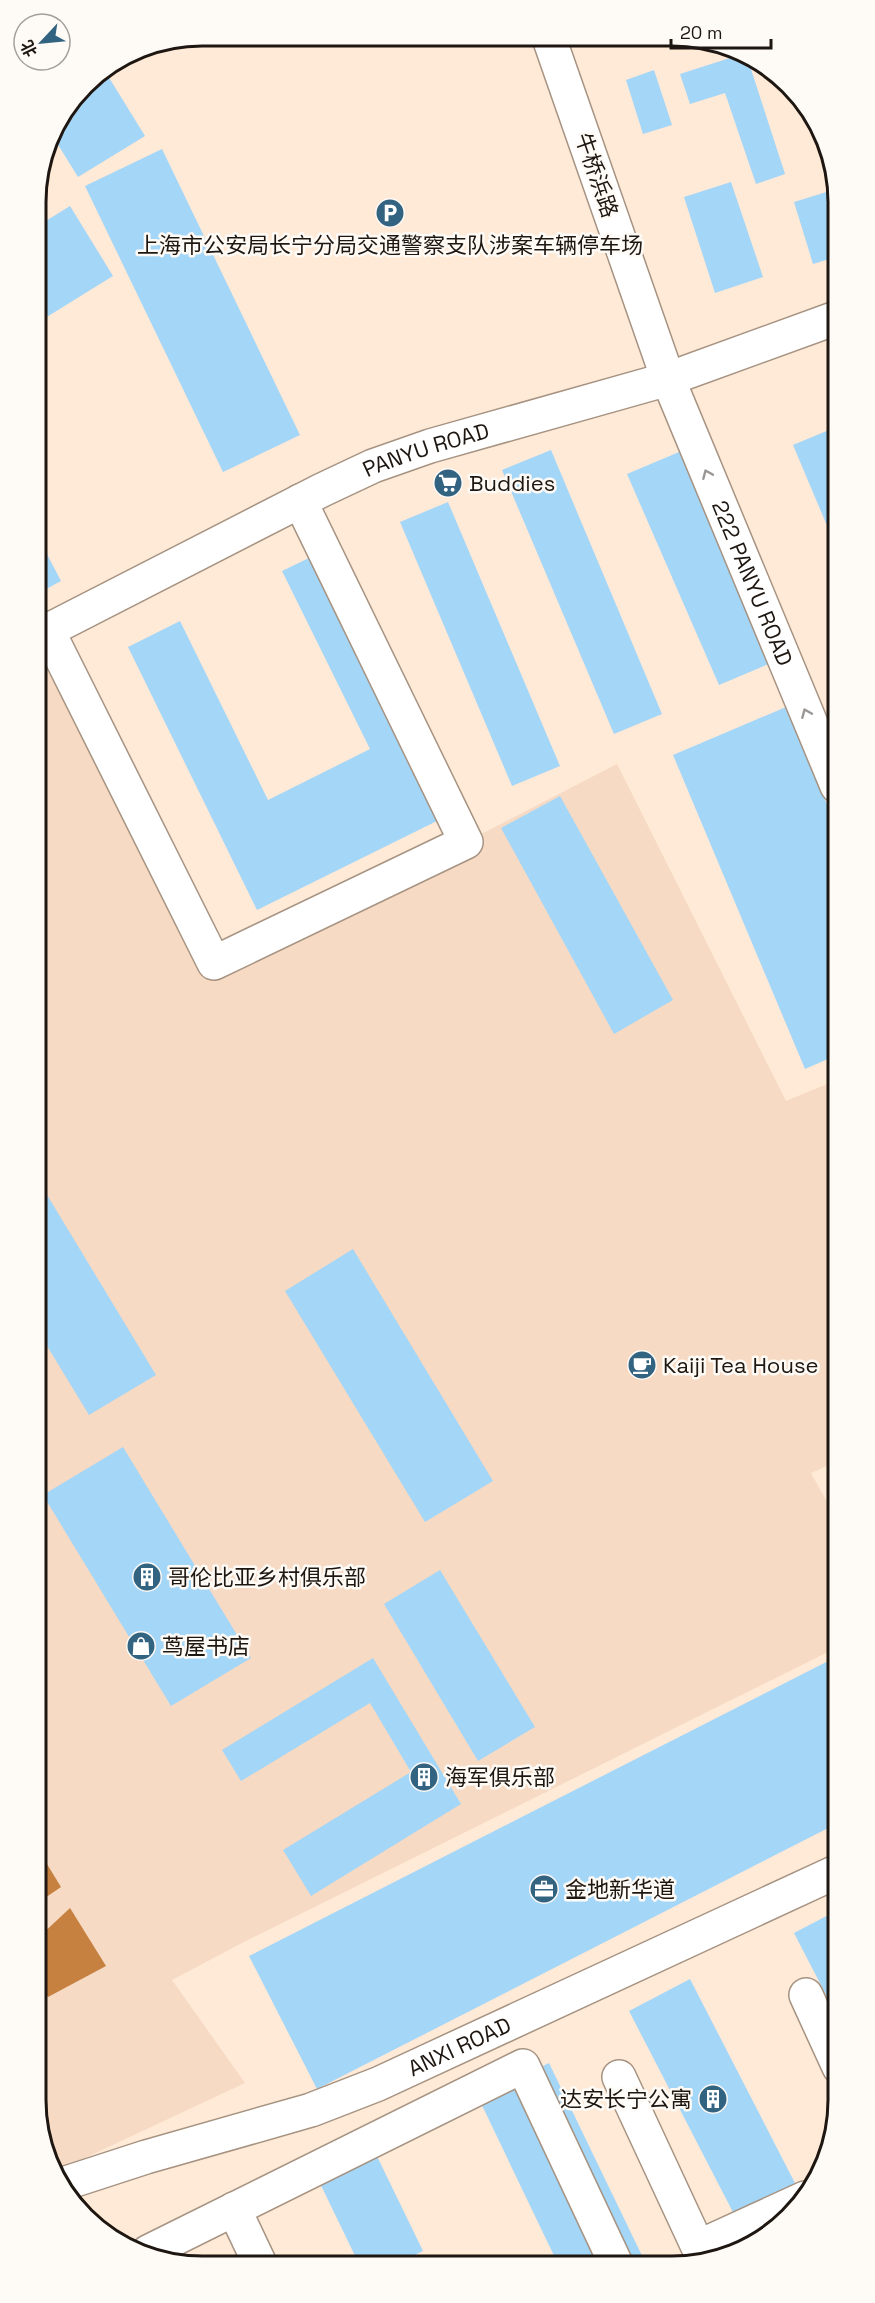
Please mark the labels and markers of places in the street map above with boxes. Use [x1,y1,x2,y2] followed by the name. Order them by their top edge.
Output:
[374,197,406,229] parking icon: 上海市公安局长宁分局交通警察支队涉案车辆停车场
[137,231,643,259] place label: 上海市公安局长宁分局交通警察支队涉案车辆停车场
[432,467,464,499] supermarket icon: Buddies
[469,469,555,497] place label: Buddies
[626,1349,658,1381] cafe icon: Kaiji Tea House
[663,1351,819,1379] place label: Kaiji Tea House
[131,1561,163,1593] building icon: 哥伦比亚乡村俱乐部
[168,1563,366,1591] place label: 哥伦比亚乡村俱乐部
[125,1630,157,1662] shop icon: 茑屋书店
[162,1632,250,1660] place label: 茑屋书店
[408,1761,440,1793] building icon: 海军俱乐部
[445,1763,555,1791] place label: 海军俱乐部
[528,1873,560,1905] office icon: 金地新华道
[565,1875,675,1903] place label: 金地新华道
[697,2083,729,2115] building icon: 达安长宁公寓
[560,2085,692,2113] place label: 达安长宁公寓

